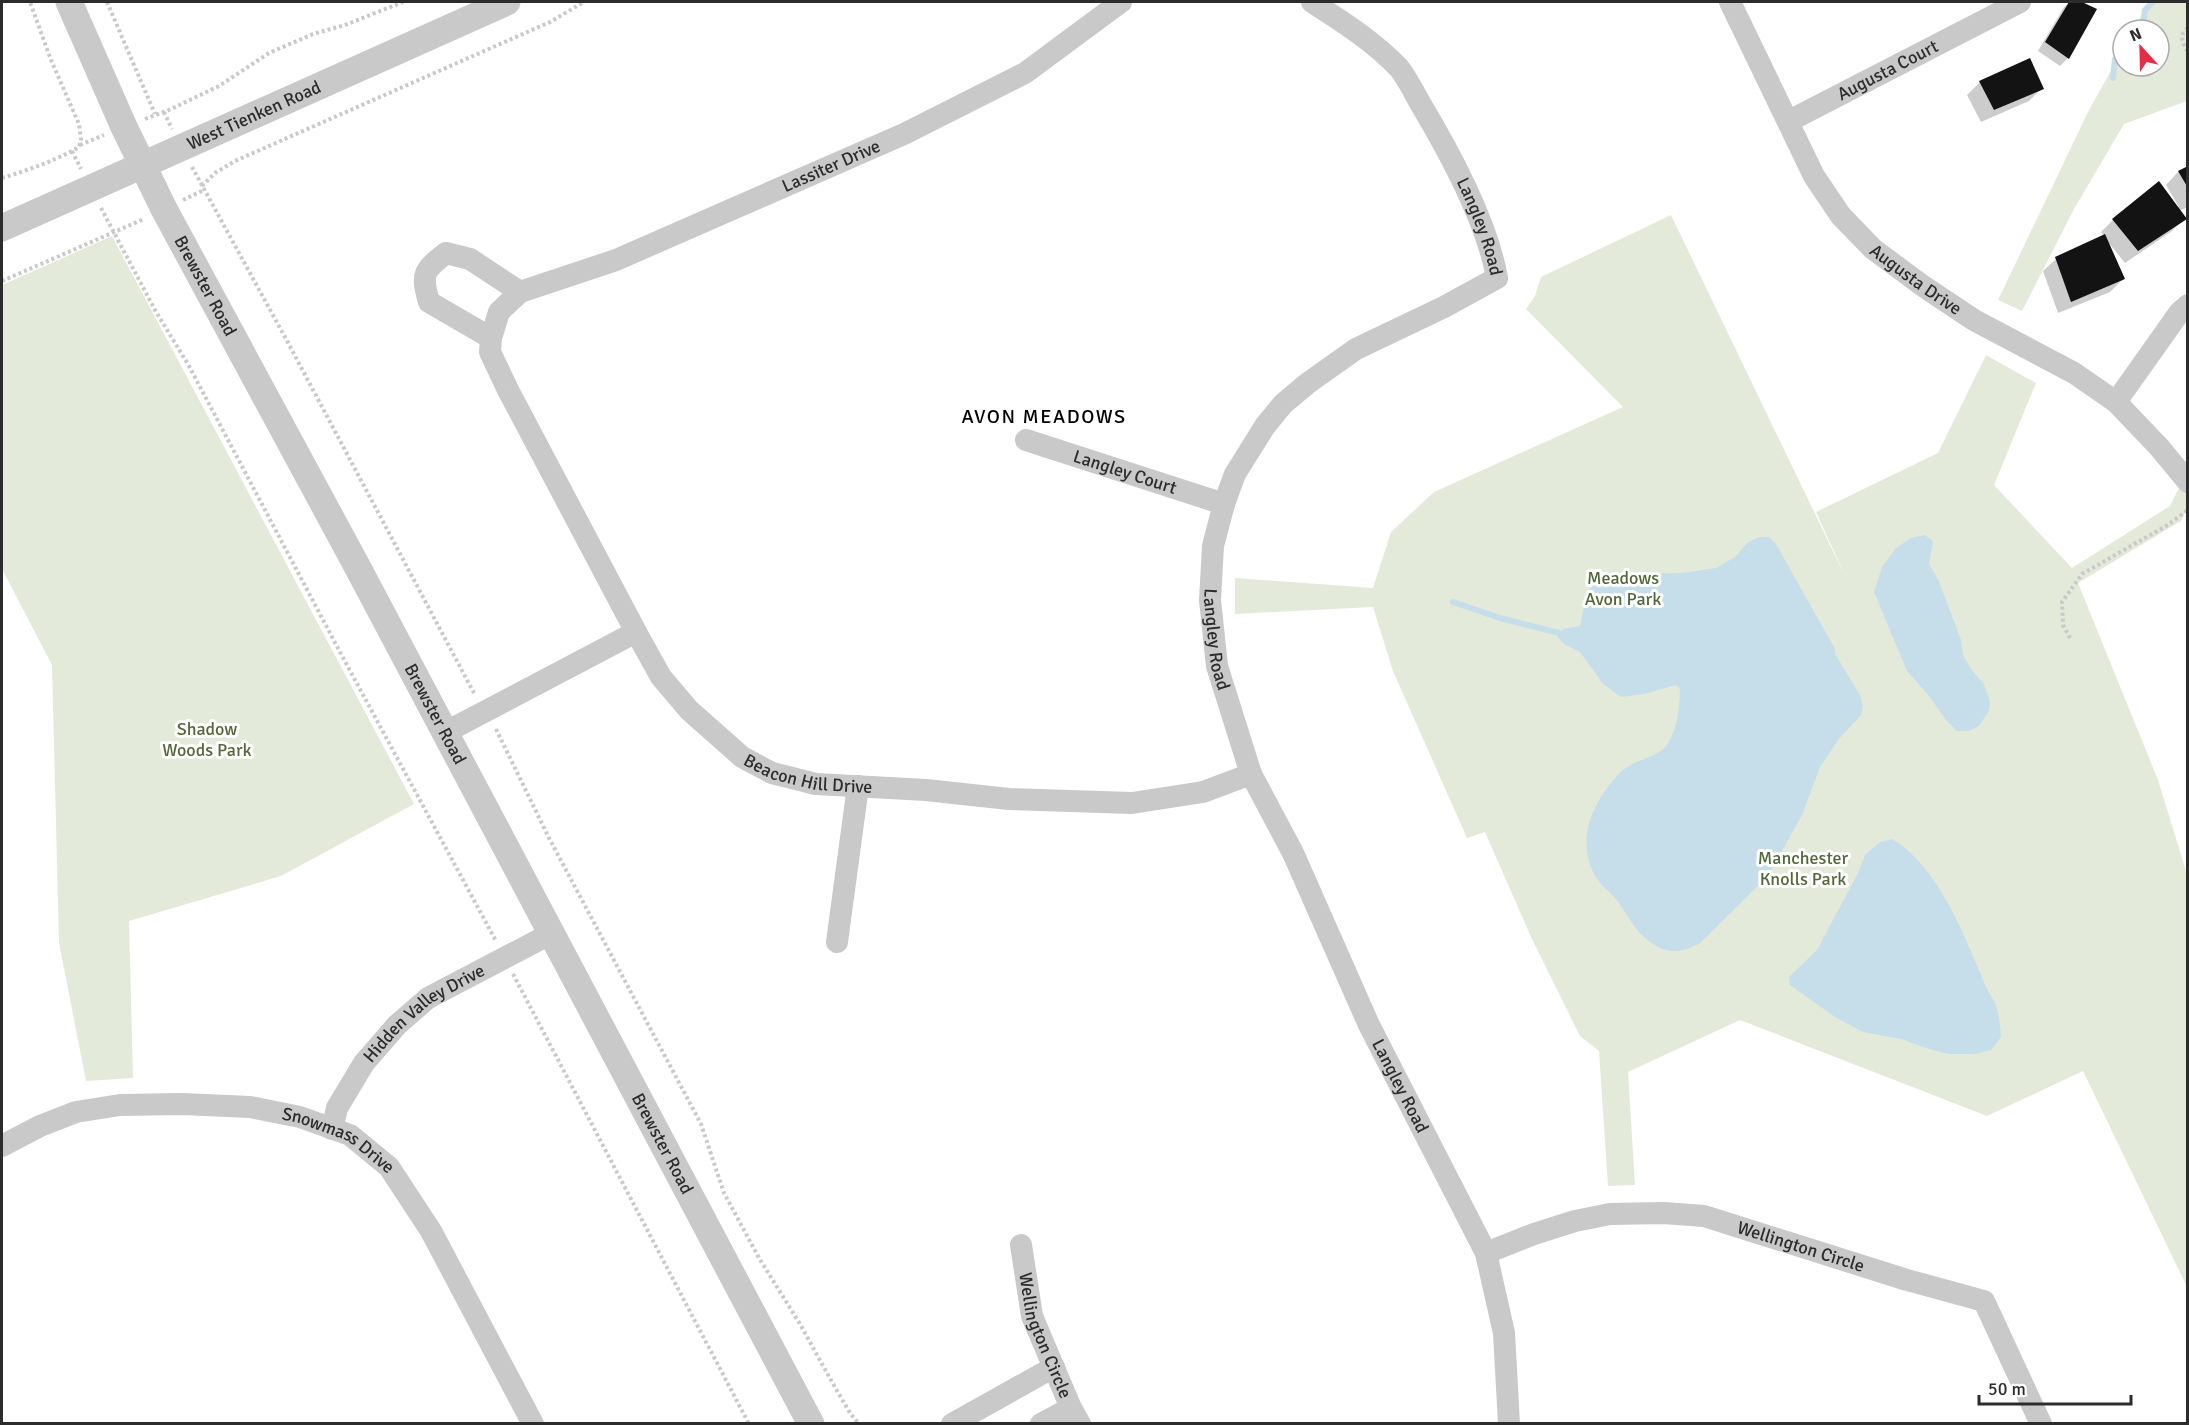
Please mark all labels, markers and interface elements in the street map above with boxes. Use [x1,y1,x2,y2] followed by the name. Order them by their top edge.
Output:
[2111,18,2171,78] north arrow
[2127,24,2145,46] text: N
[1833,35,1942,105] street label: Augusta Court
[184,76,324,155] street label: West Tienken Road
[779,135,884,197] street label: Lassiter Drive
[1452,174,1507,277] street label: Langley Road
[169,232,242,340] street label: Brewster Road
[1865,239,1966,320] street label: Augusta Drive
[961,404,1127,429] district label: AVON MEADOWS
[1071,445,1179,499] street label: Langley Court
[1585,567,1661,610] park label: Meadows Avon Park
[1199,588,1235,693] street label: Langley Road
[400,660,471,768] street label: Brewster Road
[162,718,252,761] park label: Shadow Woods Park
[740,749,873,798] street label: Beacon Hill Drive
[1758,847,1849,890] park label: Manchester Knolls Park
[358,959,488,1067] street label: Hidden Valley Drive
[1367,1035,1434,1137] street label: Langley Road
[627,1089,698,1198] street label: Brewster Road
[280,1103,399,1178] street label: Snowmass Drive
[1735,1216,1867,1277] street label: Wellington Circle
[1014,1271,1077,1402] street label: Wellington Circle
[1979,1368,2130,1406] scale bar
[1988,1378,2026,1400] text: 50 m

